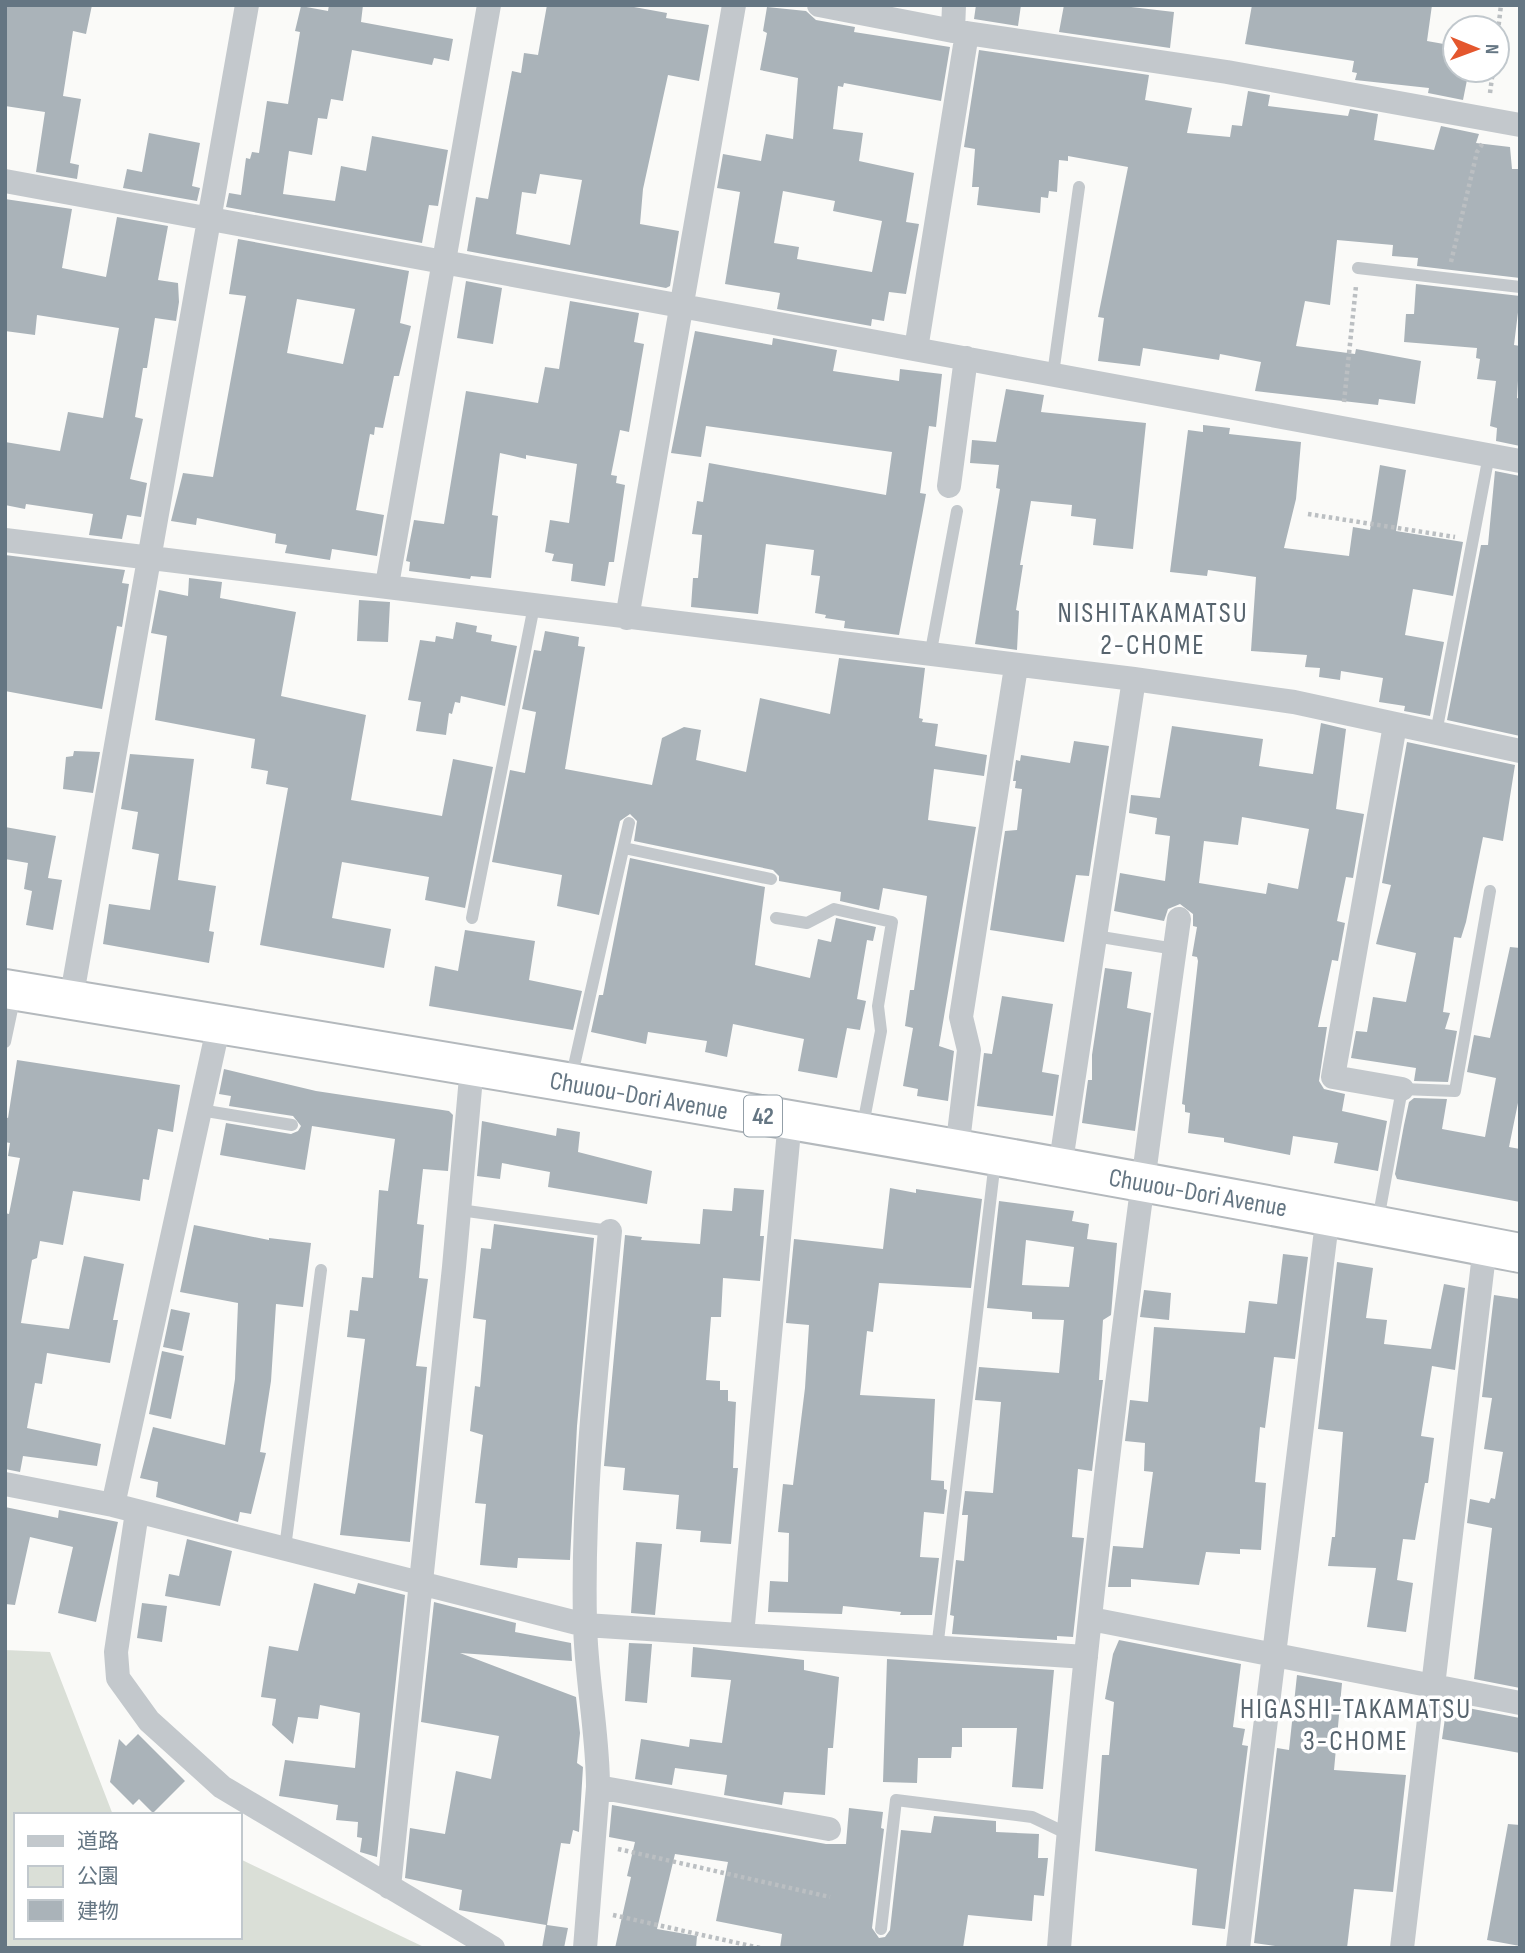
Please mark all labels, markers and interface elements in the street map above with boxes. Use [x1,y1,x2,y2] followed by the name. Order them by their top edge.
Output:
[1441,14,1511,84] north arrow
[1480,44,1503,55] text: N
[1057,597,1249,662] district label: NISHITAKAMATSU 2-CHOME
[547,1066,730,1127] street label: Chuuou-Dori Avenue
[744,1096,782,1136] road number: 42
[1106,1163,1289,1224] street label: Chuuou-Dori Avenue
[1240,1693,1472,1758] district label: HIGASHI-TAKAMATSU 3-CHOME
[14,1813,242,1939] legend
[77,1829,119,1854] text: 道路
[77,1864,119,1889] text: 公園
[77,1899,119,1924] text: 建物

